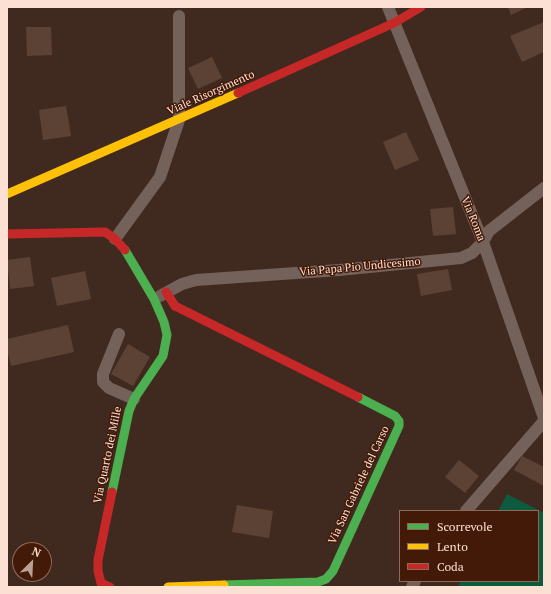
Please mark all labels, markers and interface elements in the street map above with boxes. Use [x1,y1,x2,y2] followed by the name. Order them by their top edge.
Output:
[165,68,257,118] street label: Viale Risorgimento
[458,195,488,243] street label: Via Roma
[299,255,421,279] street label: Via Papa Pio Undicesimo
[91,405,125,505] street label: Via Quarto dei Mille
[326,424,392,546] street label: Via San Gabriele del Carso
[399,510,539,582] legend
[437,519,493,534] text: Scorrevole
[437,539,468,554] text: Lento
[12,542,52,582] north arrow
[30,544,43,560] text: N
[437,559,464,574] text: Coda

